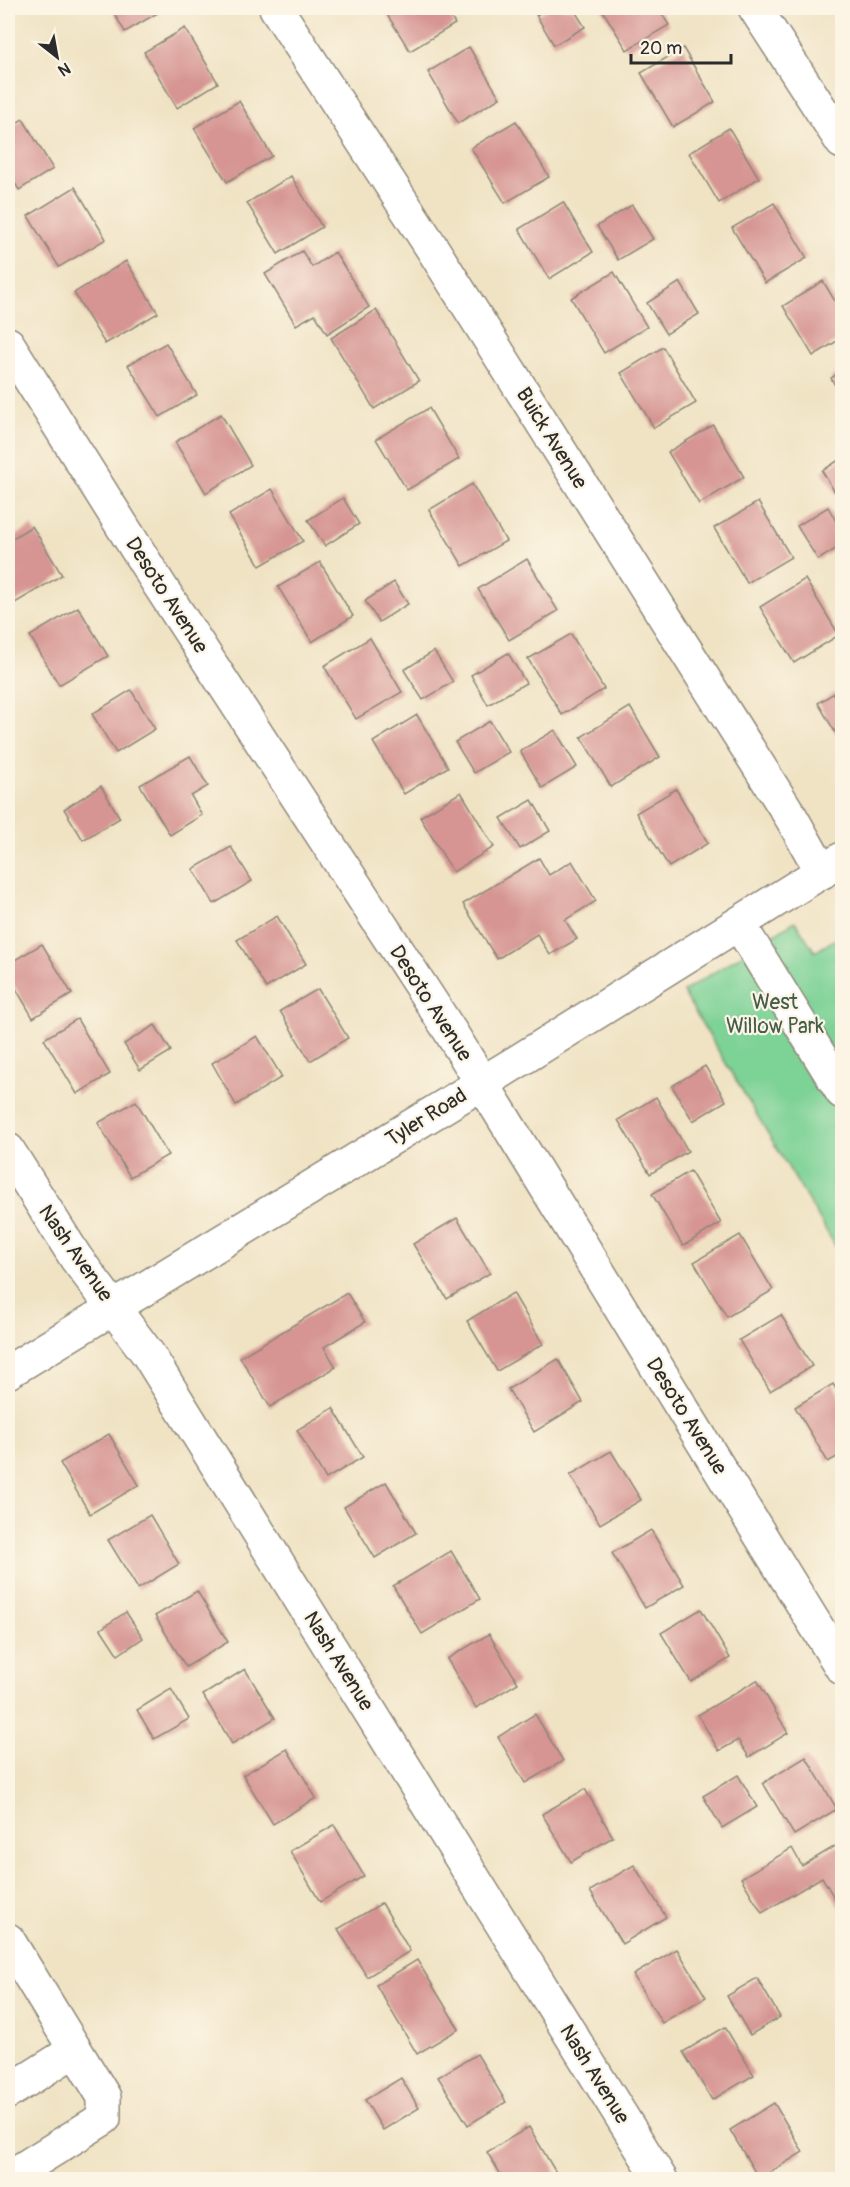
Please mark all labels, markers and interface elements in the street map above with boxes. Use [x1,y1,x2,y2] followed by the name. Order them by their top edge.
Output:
[27,27,87,87] north arrow
[631,27,732,65] scale bar
[640,37,682,60] text: 20 m
[54,58,74,80] text: N
[510,382,594,495] street label: Buick Avenue
[119,532,214,659] street label: Desoto Avenue
[383,940,478,1067] street label: Desoto Avenue
[726,989,824,1040] park label: West Willow Park
[381,1082,472,1153] street label: Tyler Road
[32,1200,119,1308] street label: Nash Avenue
[640,1353,734,1480] street label: Desoto Avenue
[297,1606,380,1717] street label: Nash Avenue
[553,2019,636,2130] street label: Nash Avenue

